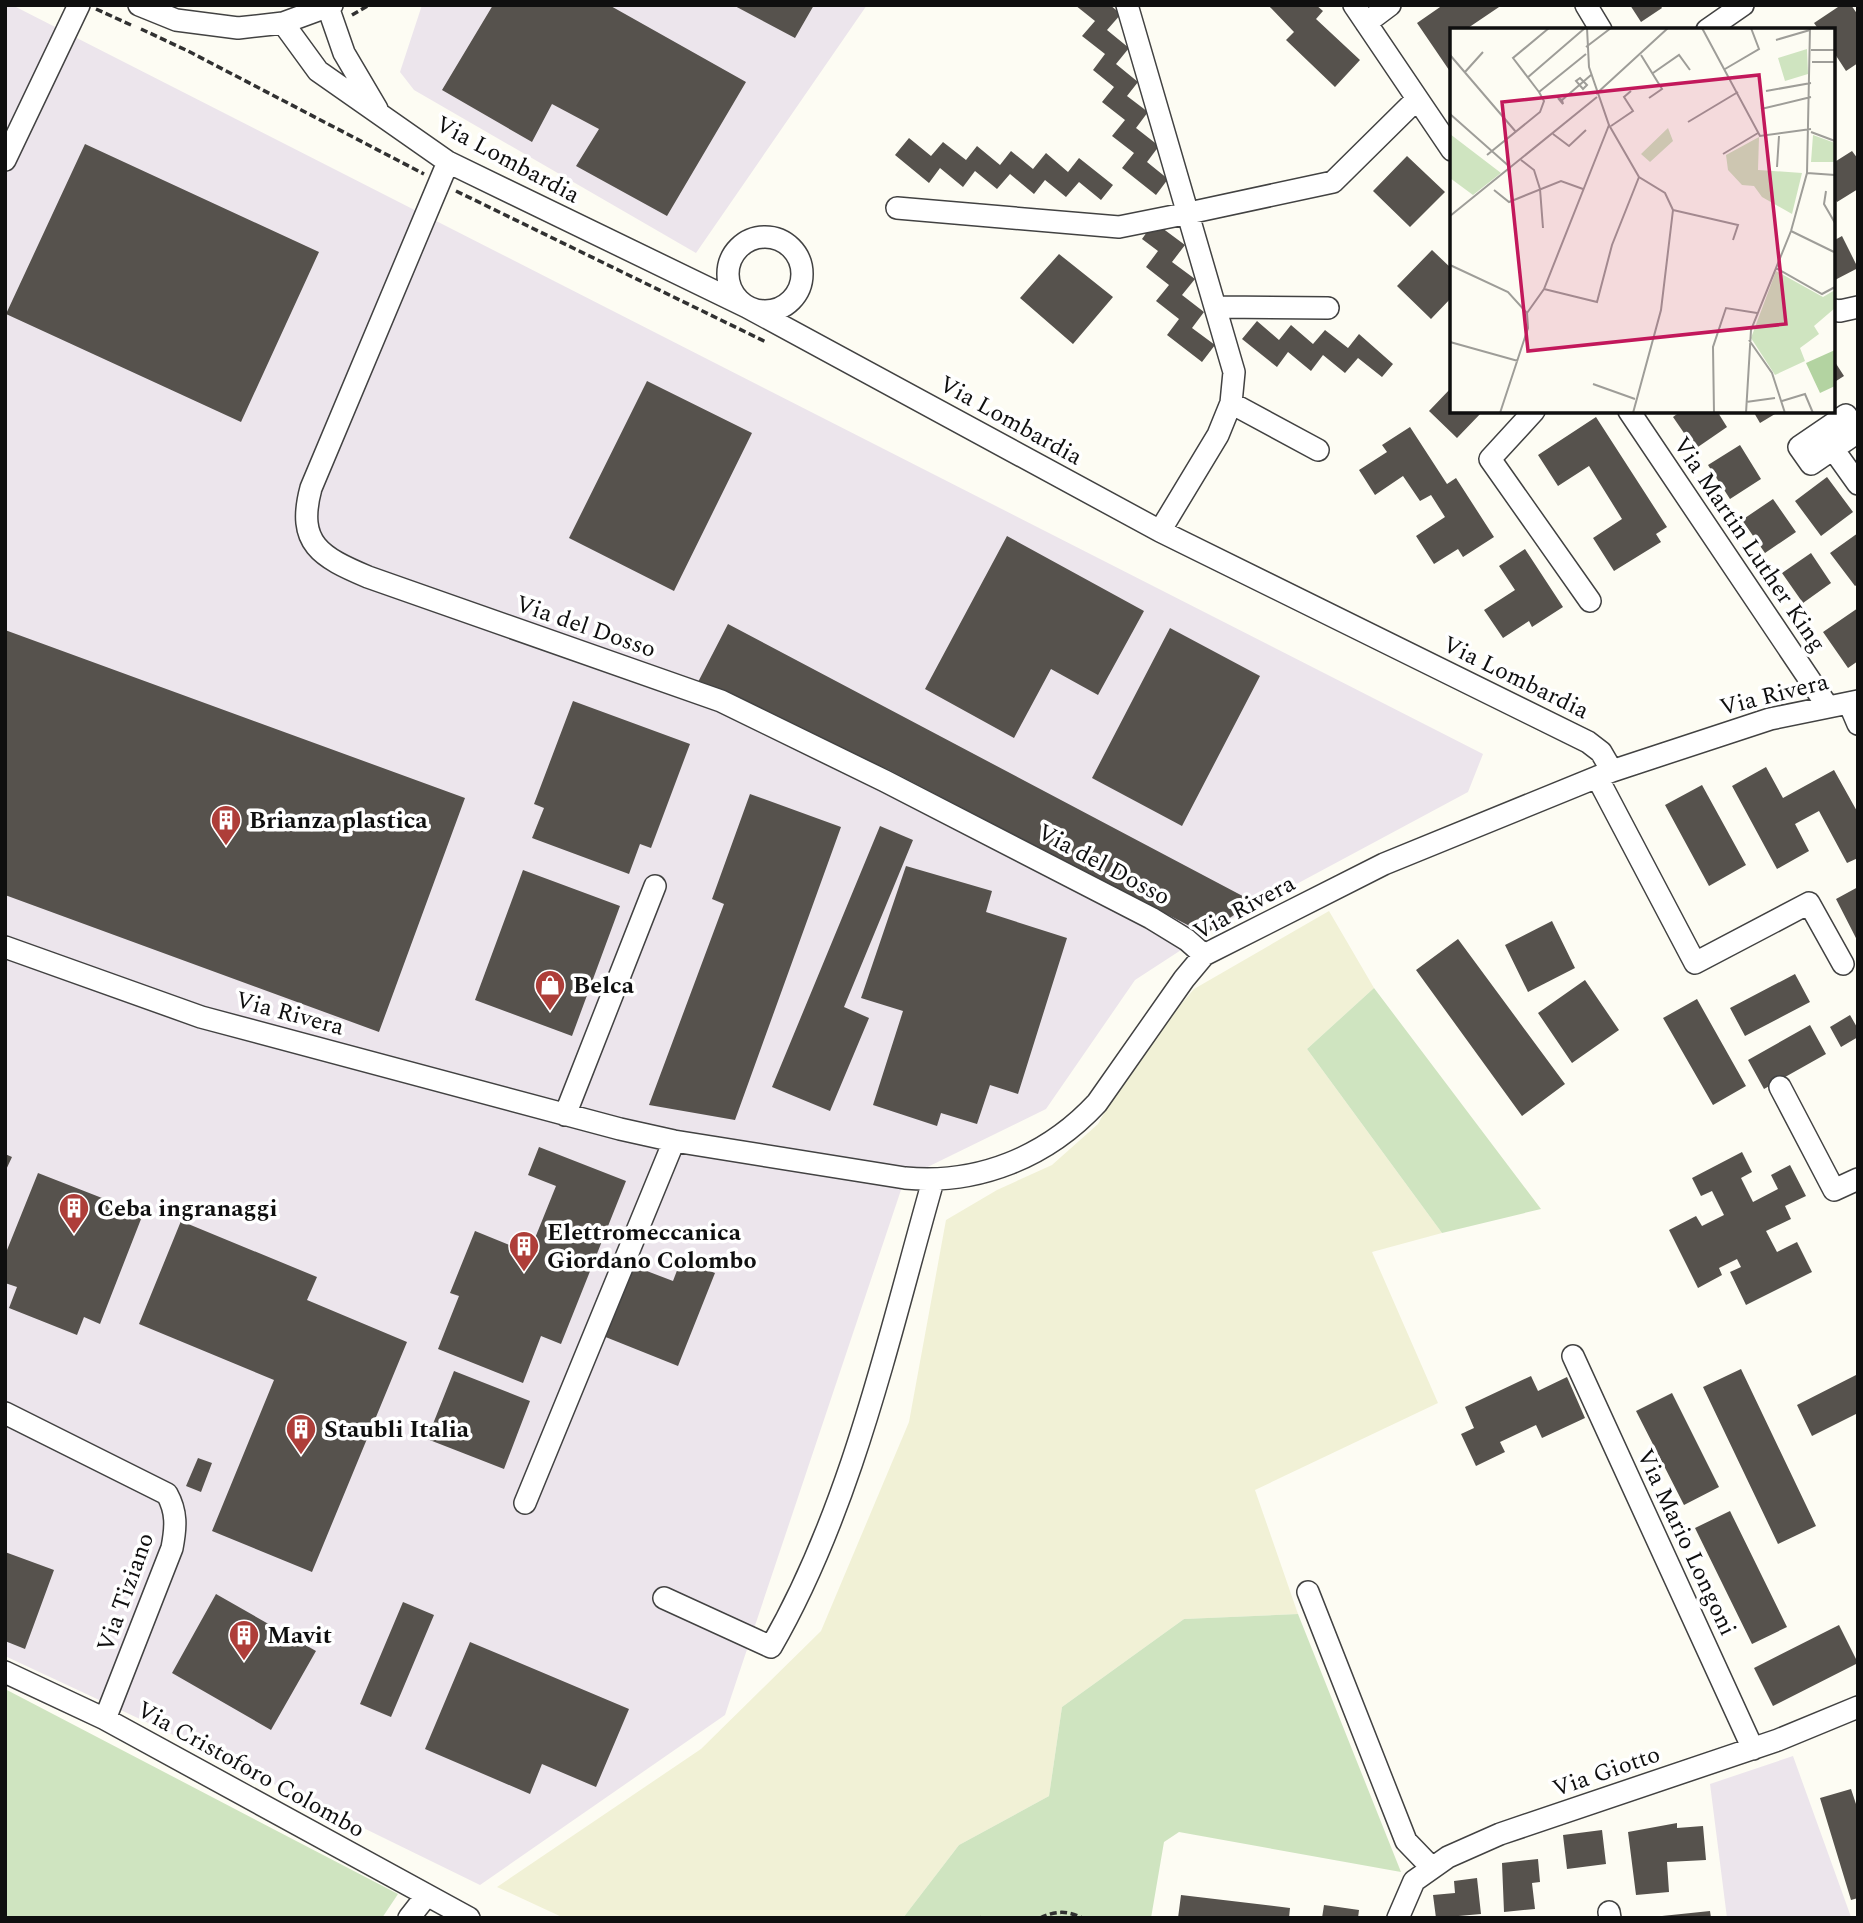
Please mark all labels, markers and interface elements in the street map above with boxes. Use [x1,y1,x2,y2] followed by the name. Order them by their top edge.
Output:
[1450,28,1835,413] inset map
[429,107,586,213] street label: Via Lombardia
[932,367,1089,475] street label: Via Lombardia
[1664,430,1835,659] street label: Via Martin Luther King
[511,586,661,668] street label: Via del Dosso
[1436,627,1595,729] street label: Via Lombardia
[1716,664,1833,726] street label: Via Rivera
[209,803,243,847] building icon: Brianza plastica
[249,803,428,839] place label: Brianza plastica
[1031,815,1176,915] street label: Via del Dosso
[1187,866,1302,950] street label: Via Rivera
[533,968,567,1012] shop icon: Belca
[573,968,635,1004] place label: Belca
[231,982,348,1046] street label: Via Rivera
[57,1191,91,1235] building icon: Ceba ingranaggi
[97,1191,277,1227] place label: Ceba ingranaggi
[547,1215,757,1279] place label: Elettromeccanica Giordano Colombo
[507,1229,541,1273] building icon: Elettromeccanica Giordano Colombo
[284,1412,318,1456] building icon: Staubli Italia
[324,1412,470,1448] place label: Staubli Italia
[1627,1443,1745,1642] street label: Via Mario Longoni
[88,1528,164,1657] street label: Via Tiziano
[227,1618,261,1662] building icon: Mavit
[267,1618,332,1654] place label: Mavit
[130,1692,371,1848] street label: Via Cristoforo Colombo
[1548,1737,1665,1807] street label: Via Giotto

